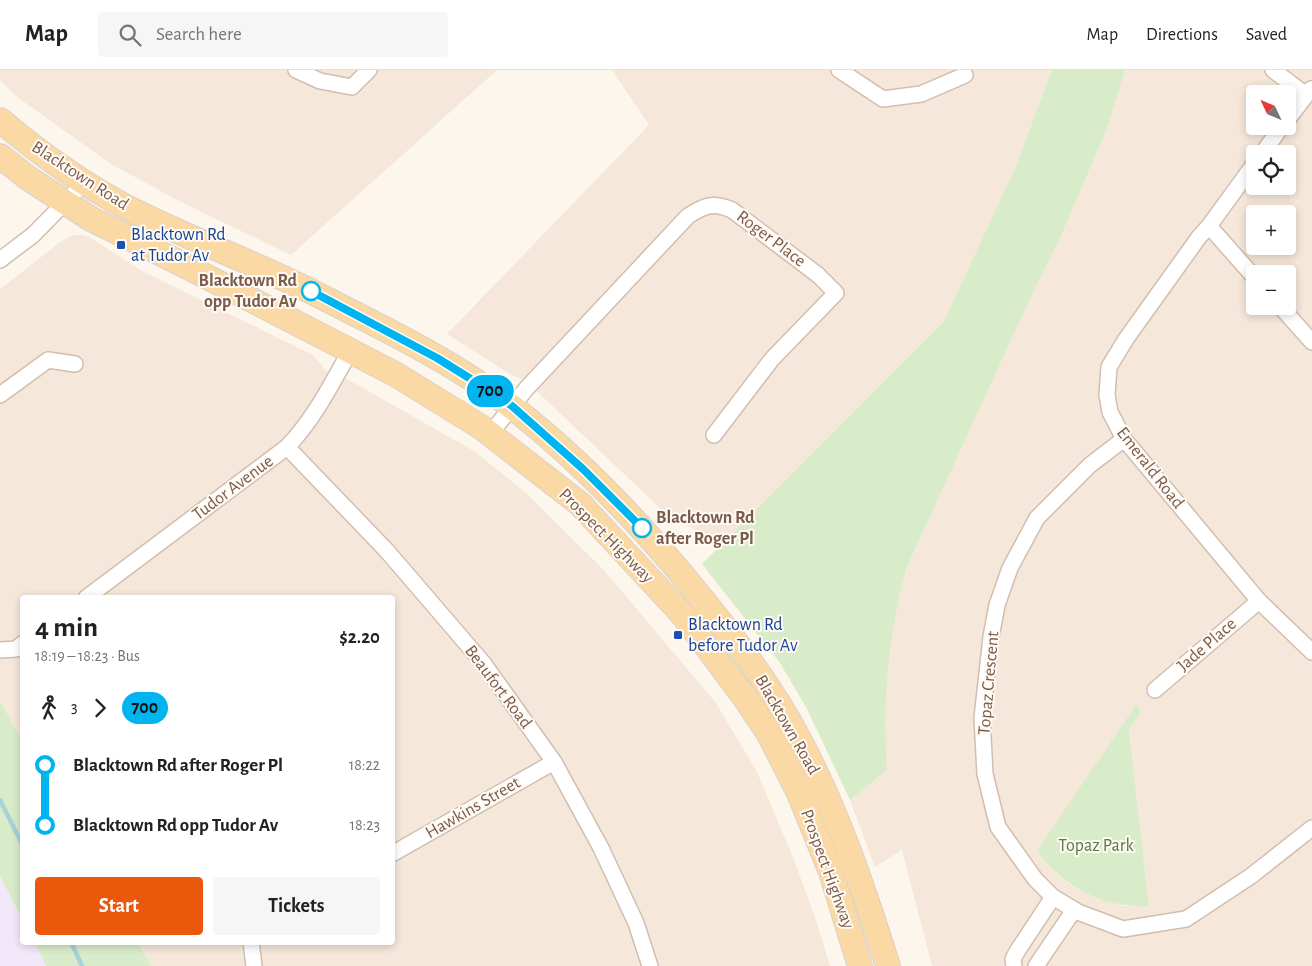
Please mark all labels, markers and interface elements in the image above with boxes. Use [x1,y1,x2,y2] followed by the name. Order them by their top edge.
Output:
[98,12,448,57] search box
[116,21,144,49] icon: search
[25,22,68,46] text: Map
[156,25,242,44] text: Search here
[1087,26,1118,44] text: Map
[1146,26,1218,44] text: Directions
[1246,26,1287,44] text: Saved
[1246,85,1296,135] north arrow
[1246,85,1296,315] map controls
[28,138,132,214] street label: Blacktown Road
[1246,145,1296,195] button: locate
[1246,205,1296,255] button: +
[733,207,809,271] street label: Roger Place
[131,226,226,265] place label: Blacktown Rd at Tudor Av
[115,239,127,251] marker: Blacktown Rd at Tudor Av
[1246,265,1296,315] button: −
[198,272,298,311] place label: Blacktown Rd opp Tudor Av
[301,281,321,301] marker: Blacktown Rd opp Tudor Av
[461,375,519,407] line badge: 700
[477,382,503,400] text: 700
[1113,424,1187,512] street label: Emerald Road
[189,452,277,524] street label: Tudor Avenue
[555,485,657,587] street label: Prospect Highway
[656,509,755,548] place label: Blacktown Rd after Roger Pl
[632,518,652,538] marker: Blacktown Rd after Roger Pl
[35,614,98,642] text: 4 min
[1174,615,1240,675] street label: Jade Place
[688,616,798,655] place label: Blacktown Rd before Tudor Av
[339,628,380,647] text: $2.20
[672,629,684,641] marker: Blacktown Rd before Tudor Av
[975,630,1003,736] street label: Topaz Crescent
[461,642,535,732] street label: Beaufort Road
[35,648,140,664] text: 18:19 – 18:23 · Bus
[751,672,823,778] street label: Blacktown Road
[35,694,63,722] icon: walk
[86,694,114,722] icon: forward
[71,699,78,715] text: 3
[132,699,158,717] text: 700
[73,756,283,775] text: Blacktown Rd after Roger Pl
[349,757,380,773] text: 18:22
[423,774,524,842] street label: Hawkins Street
[797,807,857,931] street label: Prospect Highway
[73,816,278,835] text: Blacktown Rd opp Tudor Av
[349,817,380,833] text: 18:23
[1058,837,1134,855] park label: Topaz Park
[35,877,203,935] button: Start
[213,877,380,935] button: Tickets

